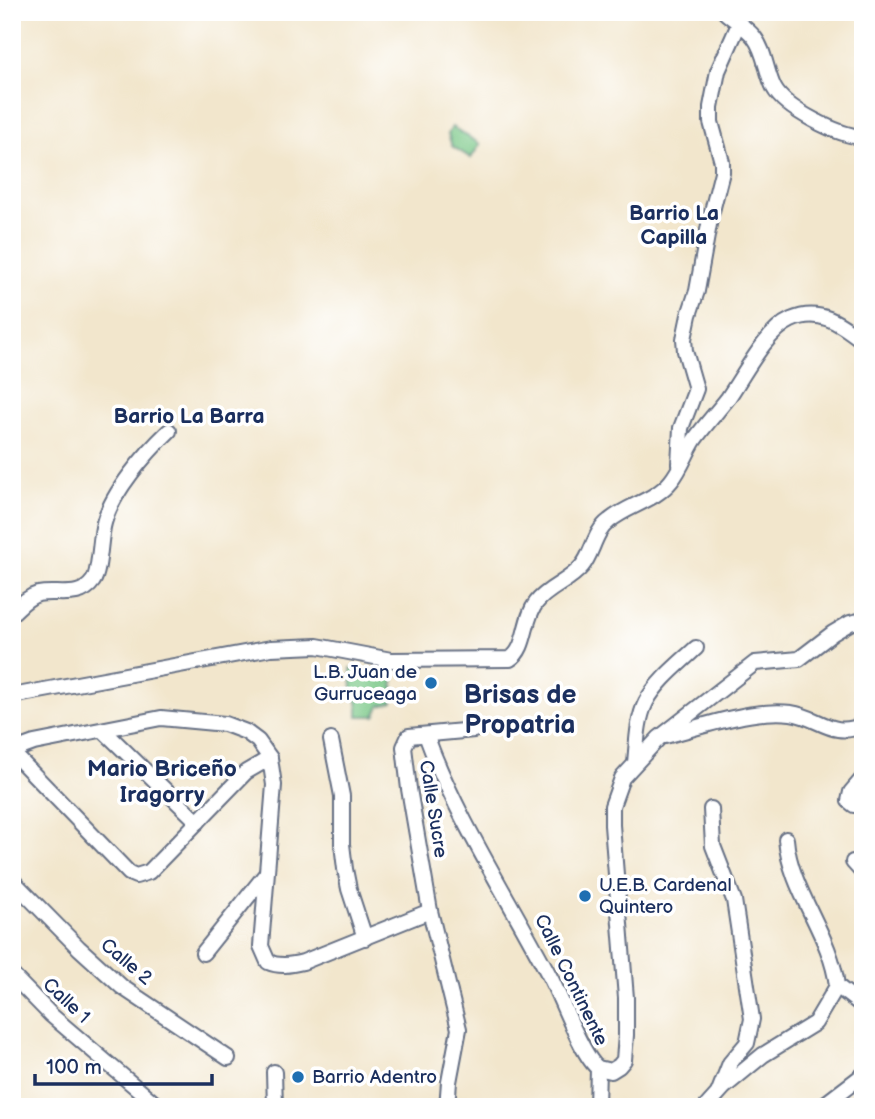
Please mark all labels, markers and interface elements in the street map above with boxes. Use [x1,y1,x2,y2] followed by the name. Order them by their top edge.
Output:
[629,201,719,250] district label: Barrio La Capilla
[113,404,265,429] district label: Barrio La Barra
[313,661,417,706] place label: L.B. Juan de Gurruceaga
[423,675,439,691] marker: L.B. Juan de Gurruceaga
[464,680,576,741] district label: Brisas de Propatria
[87,755,237,809] district label: Mario Briceño Iragorry
[414,759,452,859] street label: Calle Sucre
[599,874,732,919] place label: U.E.B. Cardenal Quintero
[577,888,593,904] marker: U.E.B. Cardenal Quintero
[529,910,613,1050] street label: Calle Continente
[96,934,157,991] street label: Calle 2
[38,973,94,1029] street label: Calle 1
[35,1042,212,1086] scale bar
[46,1055,102,1080] text: 100 m
[312,1066,437,1089] place label: Barrio Adentro
[290,1069,306,1085] marker: Barrio Adentro

